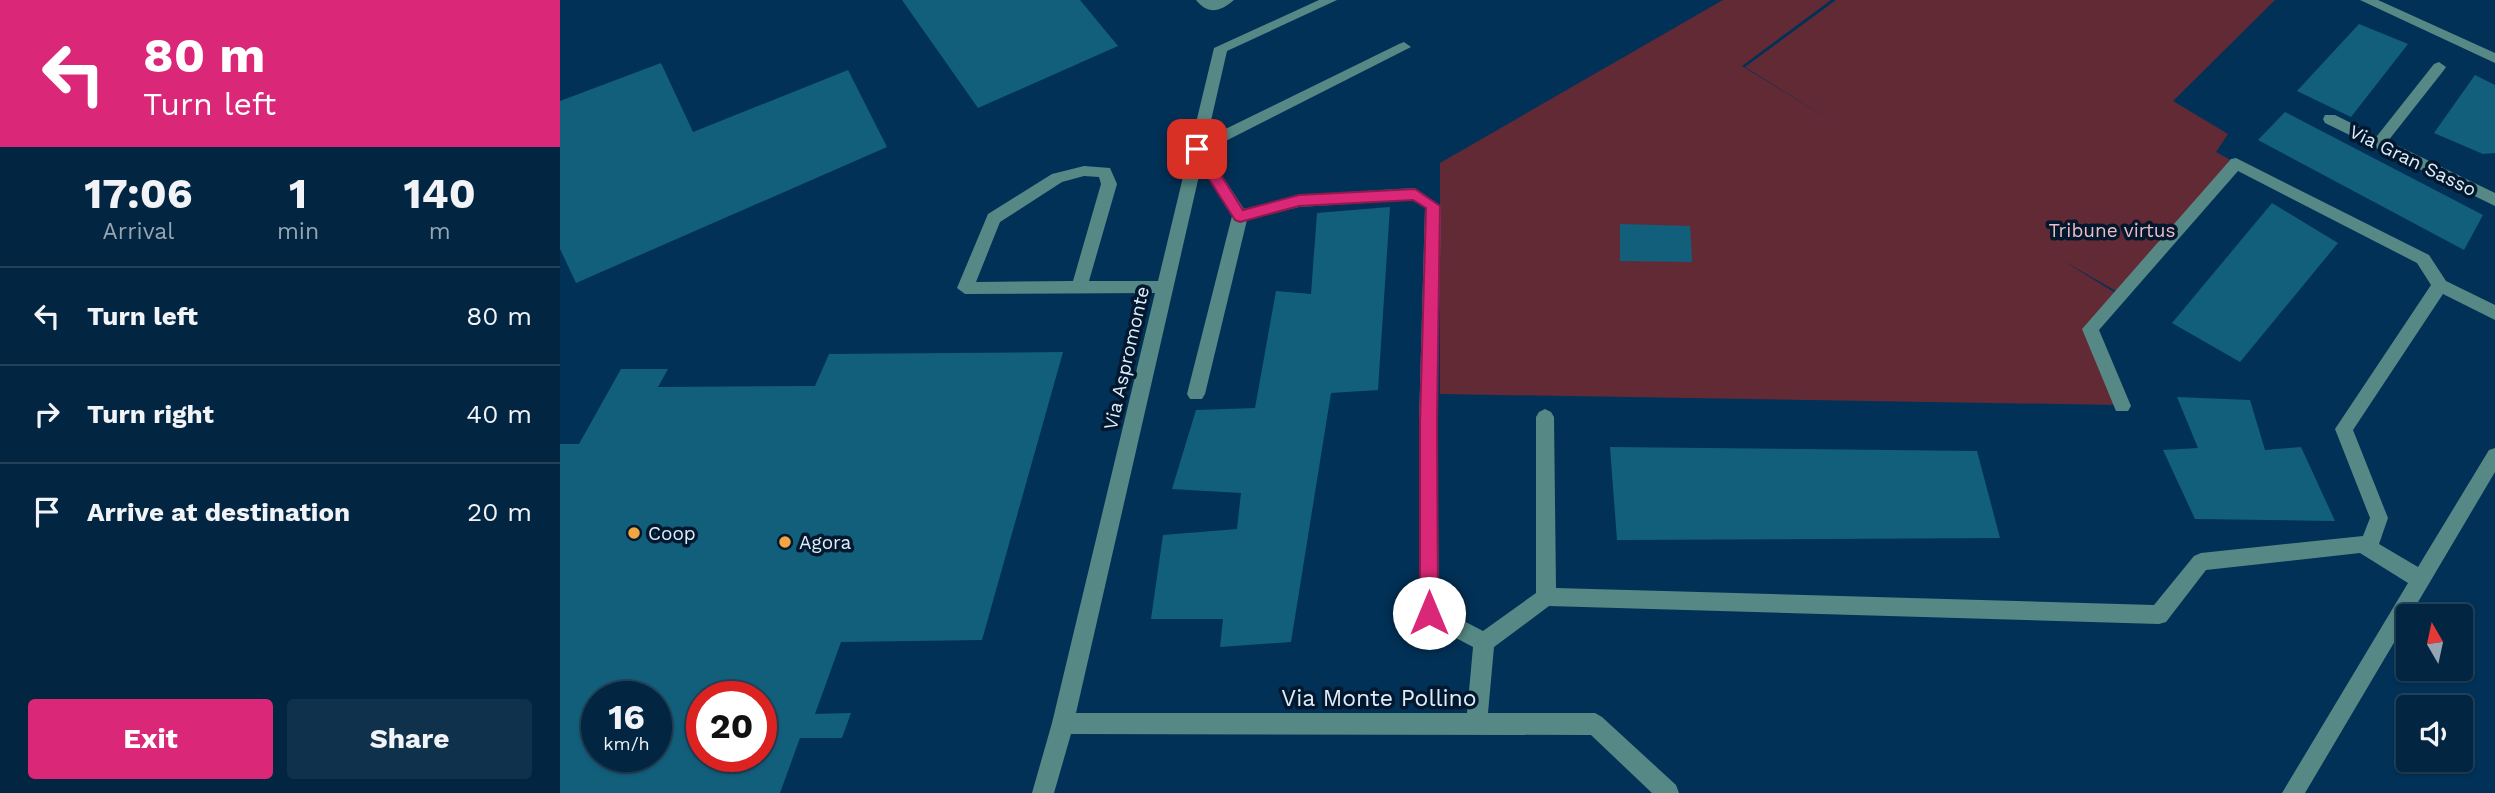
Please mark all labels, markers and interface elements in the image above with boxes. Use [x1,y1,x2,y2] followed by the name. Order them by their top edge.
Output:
[143,26,265,84] text: 80 m
[28,28,119,119] icon: left
[143,85,276,123] text: Turn left
[1167,119,1227,179] pin
[2345,120,2480,201] street label: Via Gran Sasso
[1178,130,1216,168] icon: arrive
[84,169,193,218] text: 17:06
[289,169,307,218] text: 1
[403,169,476,218] text: 140
[103,218,174,245] text: Arrival
[277,218,319,245] text: min
[429,218,451,245] text: m
[2048,219,2176,242] park label: Tribune virtus
[1099,284,1154,432] street label: Via Aspromonte
[28,297,66,335] icon: left
[87,301,198,331] text: Turn left
[466,301,532,331] text: 80 m
[28,395,66,433] icon: right
[87,399,214,429] text: Turn right
[466,399,532,429] text: 40 m
[28,493,66,531] icon: arrive
[87,497,350,527] text: Arrive at destination
[467,497,532,527] text: 20 m
[648,522,696,545] place label: Coop
[626,525,642,541] marker: Coop
[799,531,852,554] place label: Agora
[777,534,793,550] marker: Agora
[1392,576,1466,650] position arrow
[2396,604,2473,681] north arrow
[2396,604,2473,772] map controls
[686,681,777,772] speed limit sign: 20
[1281,685,1477,712] street label: Via Monte Pollino
[2396,695,2473,772] button: sound
[608,696,645,738] text: 16
[28,699,273,779] button: Exit
[287,699,532,779] button: Share
[603,733,650,754] text: km/h

